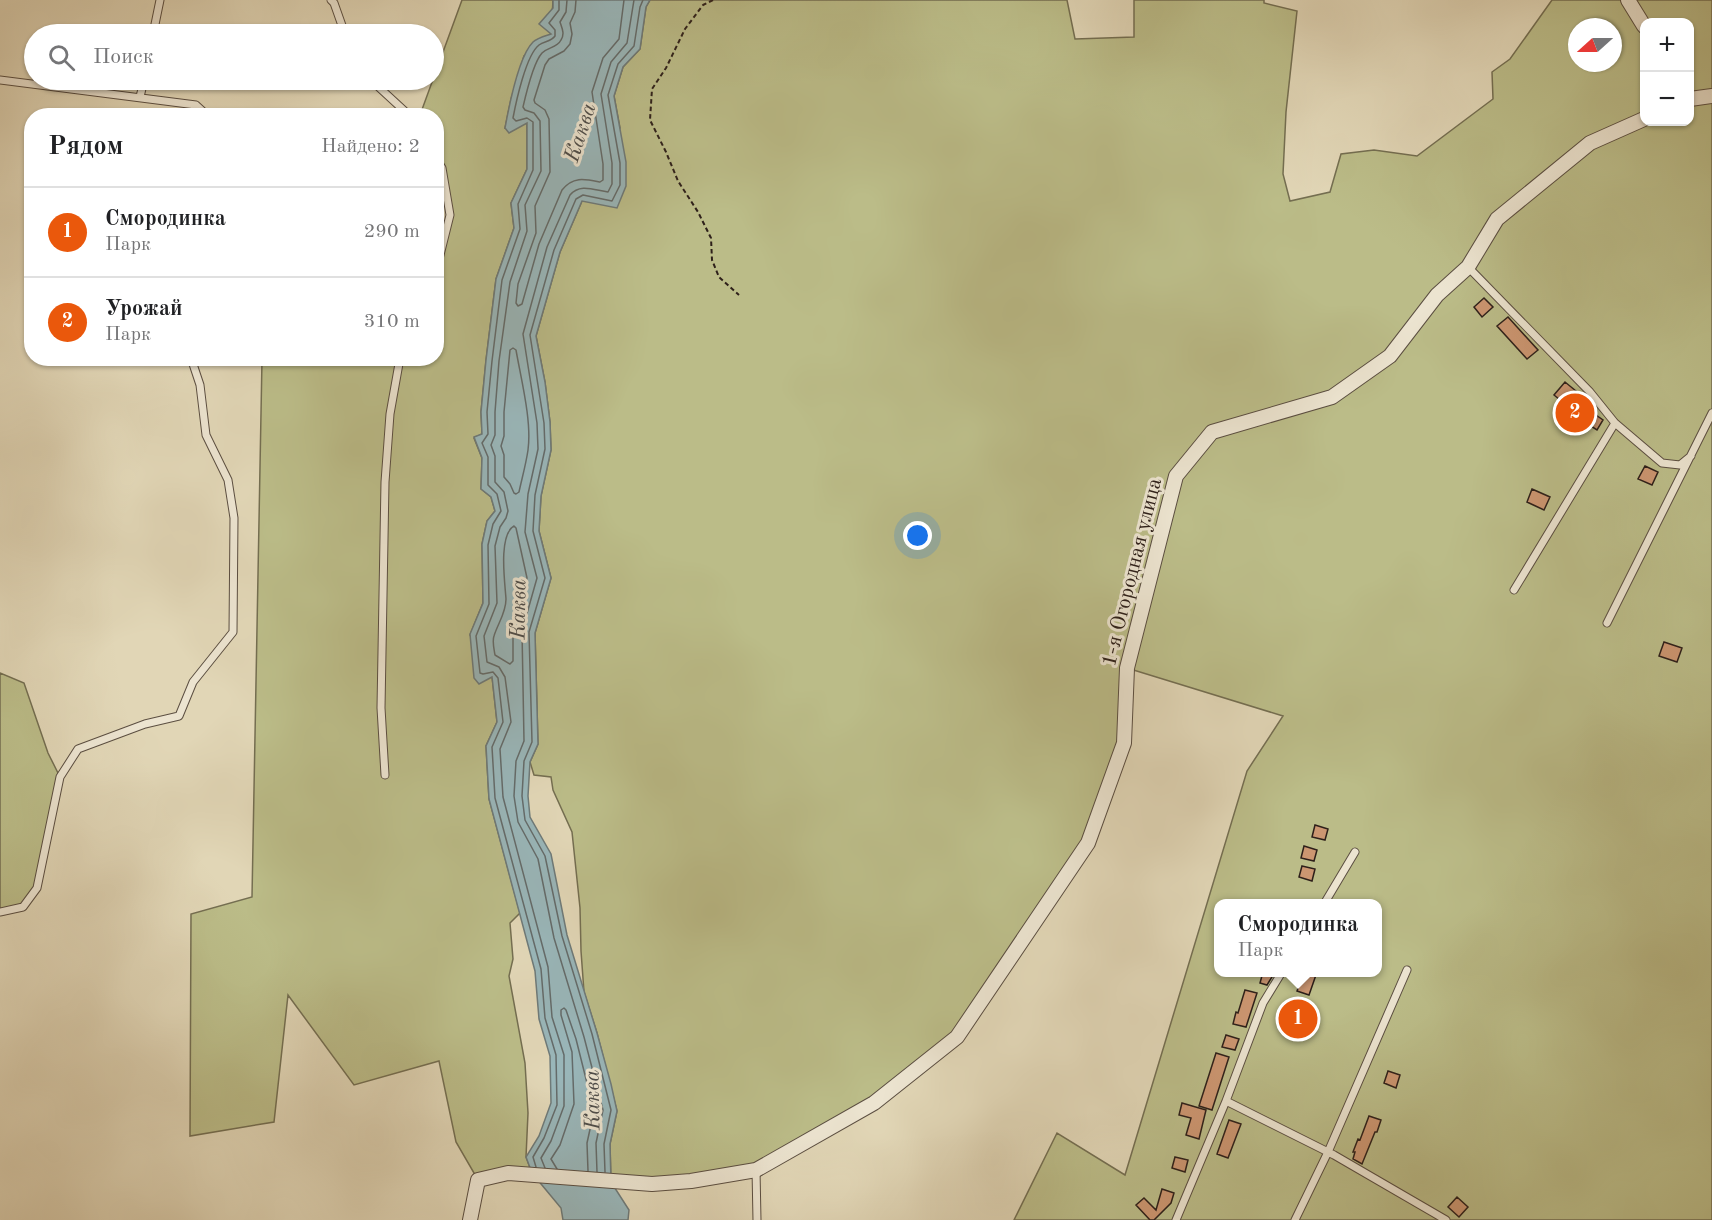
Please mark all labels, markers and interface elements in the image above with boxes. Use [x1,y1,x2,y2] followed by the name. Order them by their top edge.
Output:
[1568,18,1622,72] north arrow
[1640,18,1694,126] map controls
[1640,18,1694,72] button: +
[24,24,444,90] search box
[45,41,78,74] icon: search
[93,46,154,68] text: Поиск
[1640,72,1694,126] button: −
[561,100,601,166] water label: Каква
[48,134,123,160] text: Рядом
[321,137,420,157] text: Найдено: 2
[105,208,226,230] text: Смородинка
[62,222,73,242] text: 1
[364,222,420,242] text: 290 m
[105,235,151,255] text: Парк
[105,298,183,320] text: Урожай
[62,312,73,332] text: 2
[364,312,420,332] text: 310 m
[105,325,151,345] text: Парк
[1556,390,1594,436] pin: 2
[1099,476,1166,669] street label: 1-я Огородная улица
[903,521,932,550] your location
[507,578,531,640] water label: Каква
[1214,899,1382,977] popup
[1237,914,1359,936] text: Смородинка
[1237,941,1284,961] text: Парк
[1278,996,1318,1042] pin: 1
[581,1069,605,1131] water label: Каква

